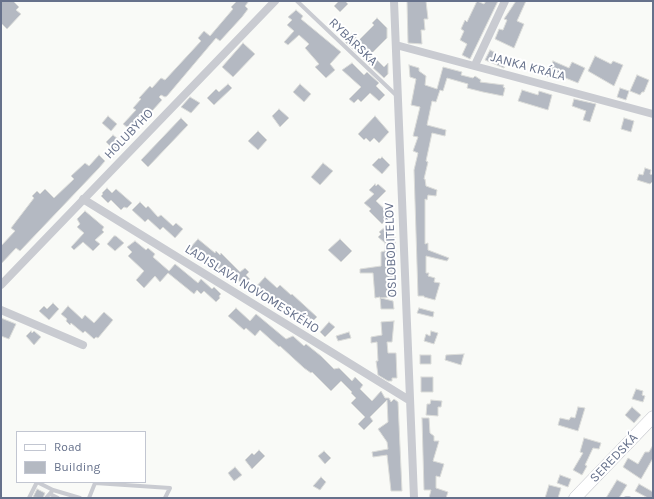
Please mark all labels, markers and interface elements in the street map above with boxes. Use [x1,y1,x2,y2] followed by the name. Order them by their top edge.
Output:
[325,15,381,69] street label: RYBÁRSKA
[489,50,567,84] street label: JANKA KRÁĽA
[101,106,157,162] street label: HOLUBYHO
[382,202,400,298] street label: OSLOBODITEĽOV
[182,241,322,337] street label: LADISLAVA NOVOMESKÉHO
[587,430,641,486] street label: SEREDSKÁ
[16,431,146,483] legend
[54,440,82,454] text: Road
[54,460,100,474] text: Building

